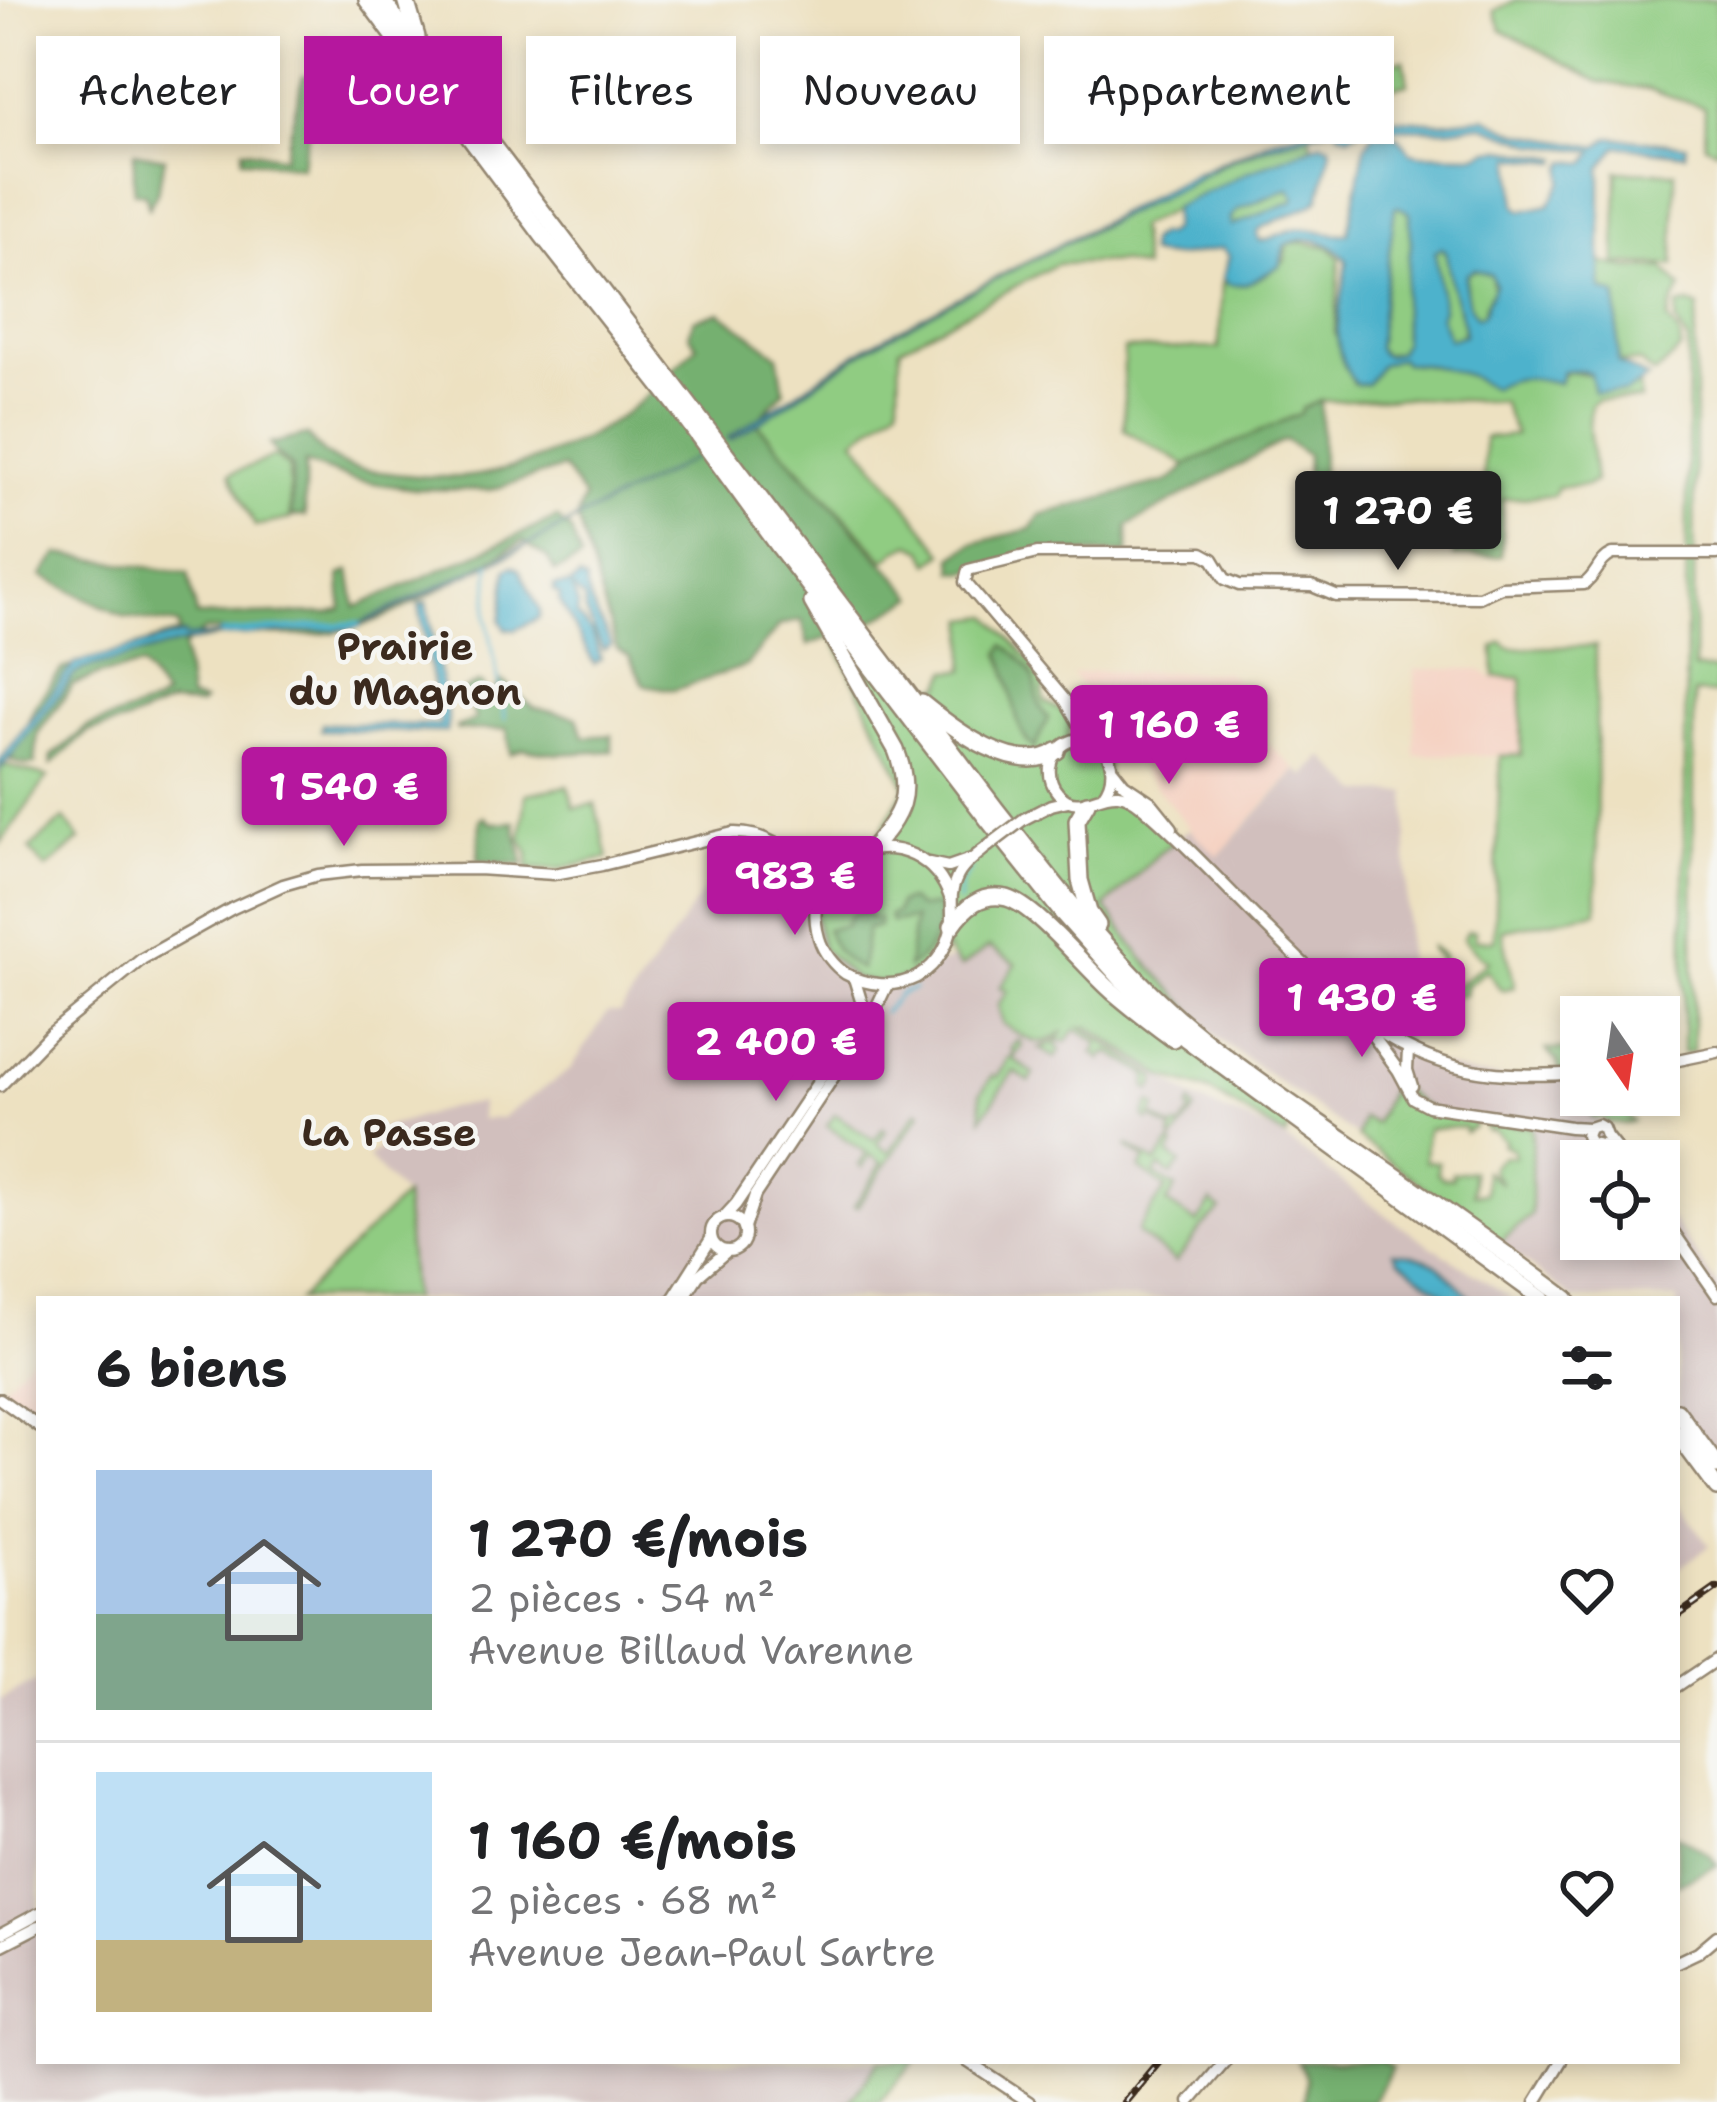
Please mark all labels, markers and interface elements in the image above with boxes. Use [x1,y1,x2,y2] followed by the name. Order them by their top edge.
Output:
[36,36,280,144] chip: Acheter
[304,36,502,144] chip: Louer
[526,36,736,144] chip: Filtres
[760,36,1020,144] chip: Nouveau
[1044,36,1394,144] chip: Appartement
[1287,471,1509,573] pin: 1 270 €
[1322,484,1474,536] text: 1 270 €
[289,620,522,717] district label: Prairie du Magnon
[1058,685,1280,787] pin: 1 160 €
[1097,698,1241,750] text: 1 160 €
[233,747,455,849] pin: 1 540 €
[269,760,419,812] text: 1 540 €
[711,836,879,938] pin: 983 €
[734,849,856,901] text: 983 €
[1251,958,1473,1060] pin: 1 430 €
[1286,971,1438,1023] text: 1 430 €
[1560,996,1680,1116] north arrow
[1560,996,1680,1260] map controls
[665,1002,887,1104] pin: 2 400 €
[694,1015,858,1067] text: 2 400 €
[302,1106,476,1158] district label: La Passe
[1560,1140,1680,1260] button: locate
[96,1334,288,1402] text: 6 biens
[1554,1335,1620,1401] icon: filters
[468,1504,808,1572] text: 1 270 €/mois
[192,1518,336,1662] icon: home
[1554,1557,1620,1623] icon: heart
[468,1572,775,1624] text: 2 pièces · 54 m²
[468,1624,914,1676] text: Avenue Billaud Varenne
[468,1806,797,1874] text: 1 160 €/mois
[192,1820,336,1964] icon: home
[1554,1859,1620,1925] icon: heart
[468,1874,778,1926] text: 2 pièces · 68 m²
[468,1926,936,1978] text: Avenue Jean-Paul Sartre

